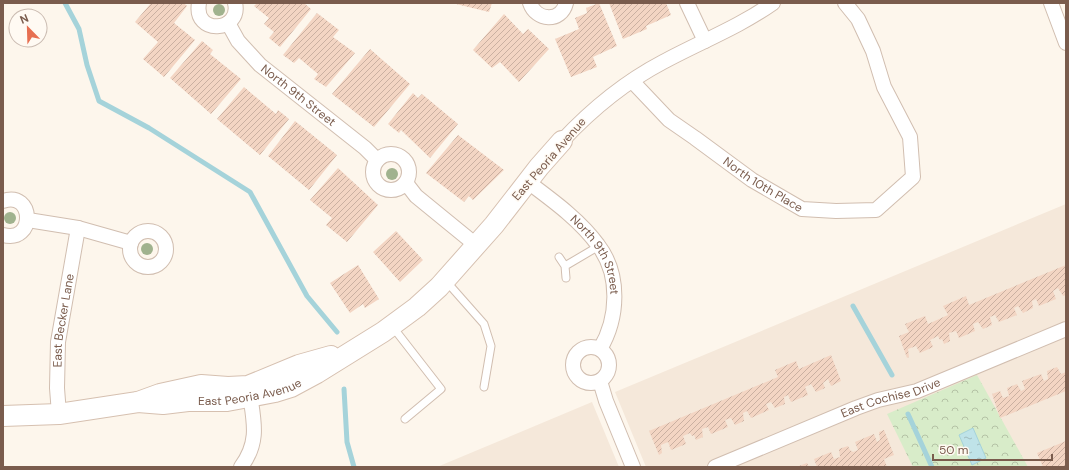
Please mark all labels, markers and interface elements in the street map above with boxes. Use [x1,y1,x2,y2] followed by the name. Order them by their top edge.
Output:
[8,8,48,48] north arrow
[18,11,31,27] text: N
[258,61,339,130] street label: North 9th Street
[508,114,590,204] street label: East Peoria Avenue
[720,153,806,216] street label: North 10th Place
[567,211,622,295] street label: North 9th Street
[49,272,78,368] street label: East Becker Lane
[838,374,943,421] street label: East Cochise Drive
[198,375,305,409] street label: East Peoria Avenue
[933,436,1052,462] scale bar
[939,442,968,458] text: 50 m

